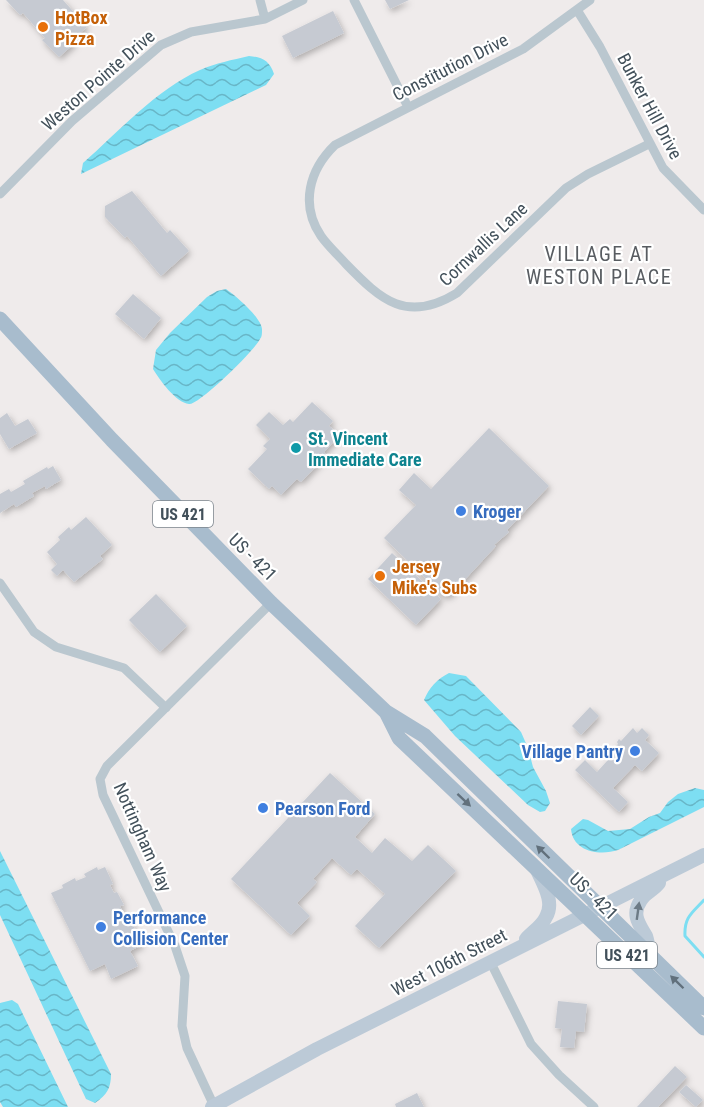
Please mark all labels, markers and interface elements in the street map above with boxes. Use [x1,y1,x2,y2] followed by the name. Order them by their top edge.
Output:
[55,7,108,49] place label: HotBox Pizza
[36,20,50,34] marker: HotBox Pizza
[37,25,159,135] street label: Weston Pointe Drive
[389,29,511,105] street label: Constitution Drive
[613,49,687,163] street label: Bunker Hill Drive
[435,198,531,290] street label: Cornwallis Lane
[526,242,672,289] district label: VILLAGE AT WESTON PLACE
[308,428,422,470] place label: St. Vincent Immediate Care
[289,441,303,455] marker: St. Vincent Immediate Care
[153,501,213,527] road number: US 421
[473,501,521,522] place label: Kroger
[454,504,468,518] marker: Kroger
[225,529,281,585] street label: US - 421
[392,556,477,598] place label: Jersey Mike's Subs
[373,569,387,583] marker: Jersey Mike's Subs
[522,741,623,762] place label: Village Pantry
[628,744,642,758] marker: Village Pantry
[110,779,177,895] street label: Nottingham Way
[457,792,471,806] one-way arrow
[275,798,370,819] place label: Pearson Ford
[256,801,270,815] marker: Pearson Ford
[536,845,550,859] one-way arrow
[566,868,622,924] street label: US - 421
[634,901,643,920] one-way arrow
[113,907,228,949] place label: Performance Collision Center
[94,920,108,934] marker: Performance Collision Center
[388,924,510,1000] street label: West 106th Street
[597,942,657,968] road number: US 421
[669,975,684,989] one-way arrow

